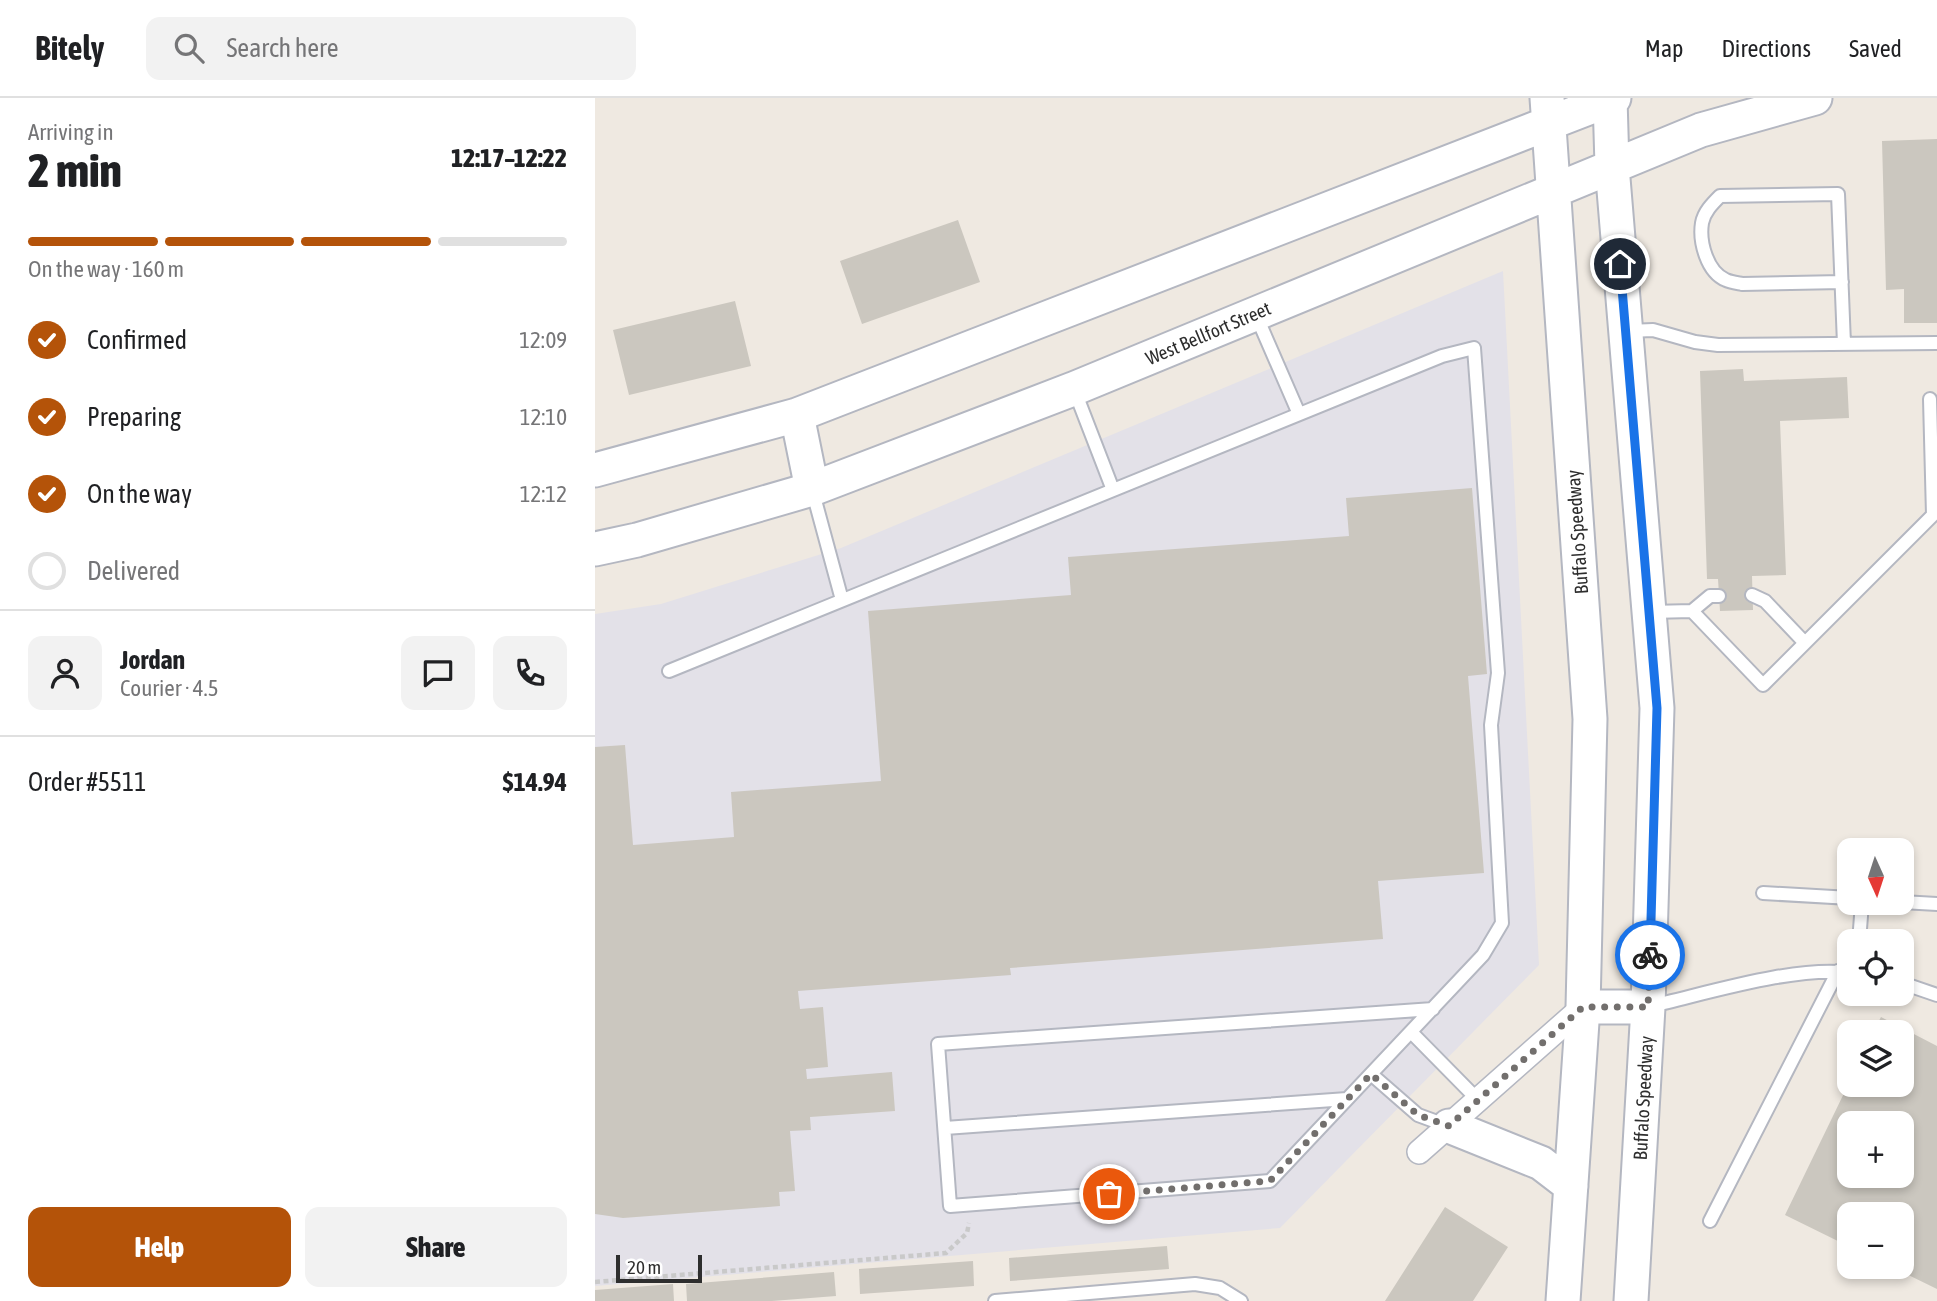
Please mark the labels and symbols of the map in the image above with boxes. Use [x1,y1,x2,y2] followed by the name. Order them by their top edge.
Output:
[1590,234,1650,294] pin
[1142,297,1274,369] street label: West Bellfort Street
[1562,469,1592,595] street label: Buffalo Speedway
[1837,838,1915,915] north arrow
[1615,920,1685,990] courier
[1629,1035,1657,1161] street label: Buffalo Speedway
[1079,1164,1139,1224] pin
[616,1252,702,1284] scale bar

